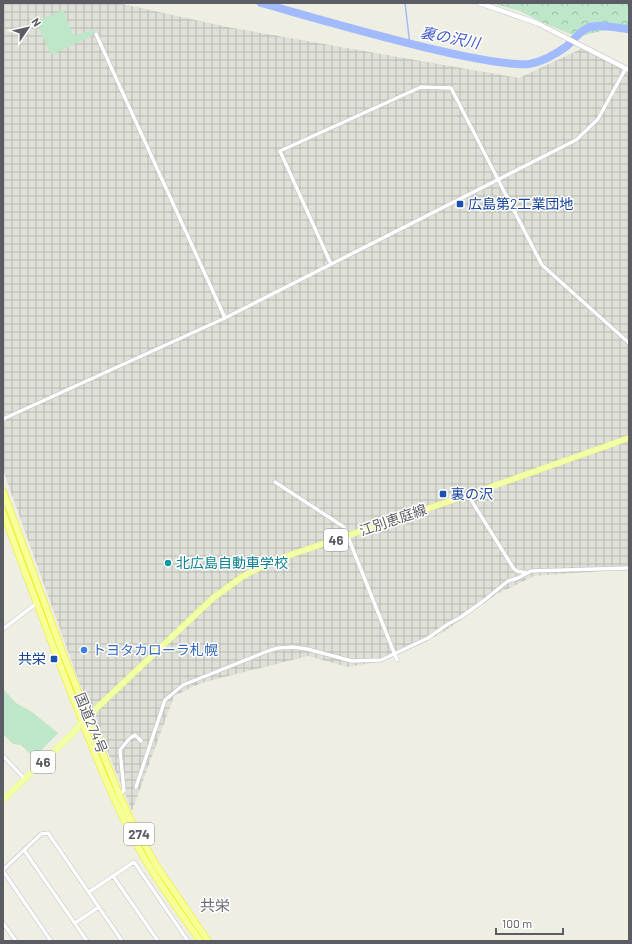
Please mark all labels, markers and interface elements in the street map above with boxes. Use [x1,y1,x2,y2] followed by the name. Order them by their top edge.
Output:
[8,8,48,48] north arrow
[29,15,44,29] text: N
[419,22,483,52] water label: 裏の沢川
[468,195,574,212] place label: 広島第2工業団地
[455,199,465,209] marker: 広島第2工業団地
[451,485,493,502] place label: 裏の沢
[438,489,448,499] marker: 裏の沢
[357,500,429,539] street label: 江別恵庭線
[324,529,348,551] road number: 46
[176,554,288,571] place label: 北広島自動車学校
[163,558,173,568] marker: 北広島自動車学校
[92,641,218,658] place label: トヨタカローラ札幌
[79,645,89,655] marker: トヨタカローラ札幌
[18,650,46,667] place label: 共栄
[49,654,59,664] marker: 共栄
[72,690,111,756] street label: 国道274号
[31,751,55,773] road number: 46
[124,823,154,845] road number: 274
[200,896,230,914] district label: 共栄
[496,910,563,936] scale bar
[502,916,532,930] text: 100 m

